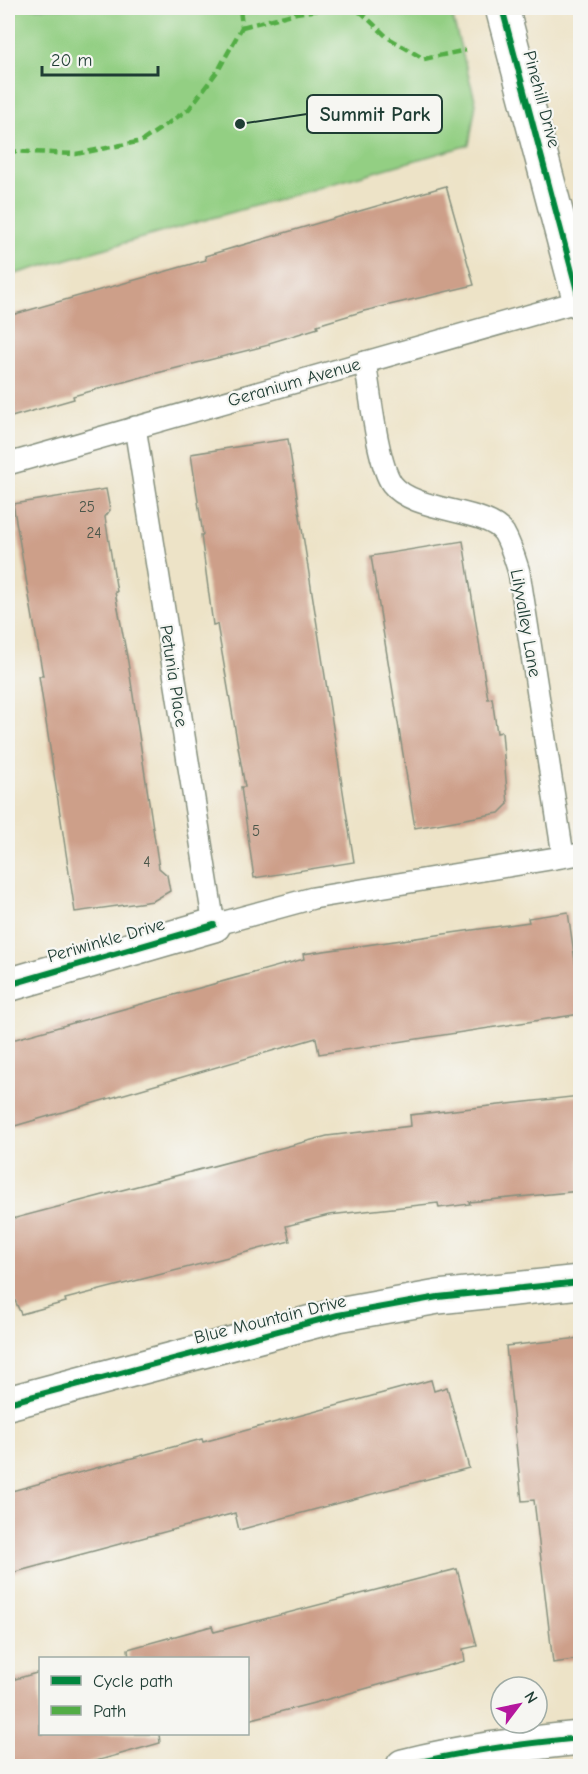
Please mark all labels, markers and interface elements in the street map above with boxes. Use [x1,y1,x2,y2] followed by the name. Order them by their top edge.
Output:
[42,39,158,77] scale bar
[518,48,565,150] street label: Pinehill Drive
[51,50,92,71] text: 20 m
[307,95,442,133] callout: Summit Park
[320,103,431,126] text: Summit Park
[225,354,363,411] street label: Geranium Avenue
[79,498,95,516] house number: 25
[86,524,102,542] house number: 24
[506,567,545,679] street label: Lilyvalley Lane
[155,624,192,729] street label: Petunia Place
[252,822,260,840] house number: 5
[143,853,151,871] house number: 4
[45,914,167,967] street label: Periwinkle Drive
[192,1290,348,1349] street label: Blue Mountain Drive
[39,1657,249,1735] legend
[93,1671,173,1692] text: Cycle path
[489,1675,549,1735] north arrow
[520,1688,541,1707] text: N
[93,1701,126,1722] text: Path

